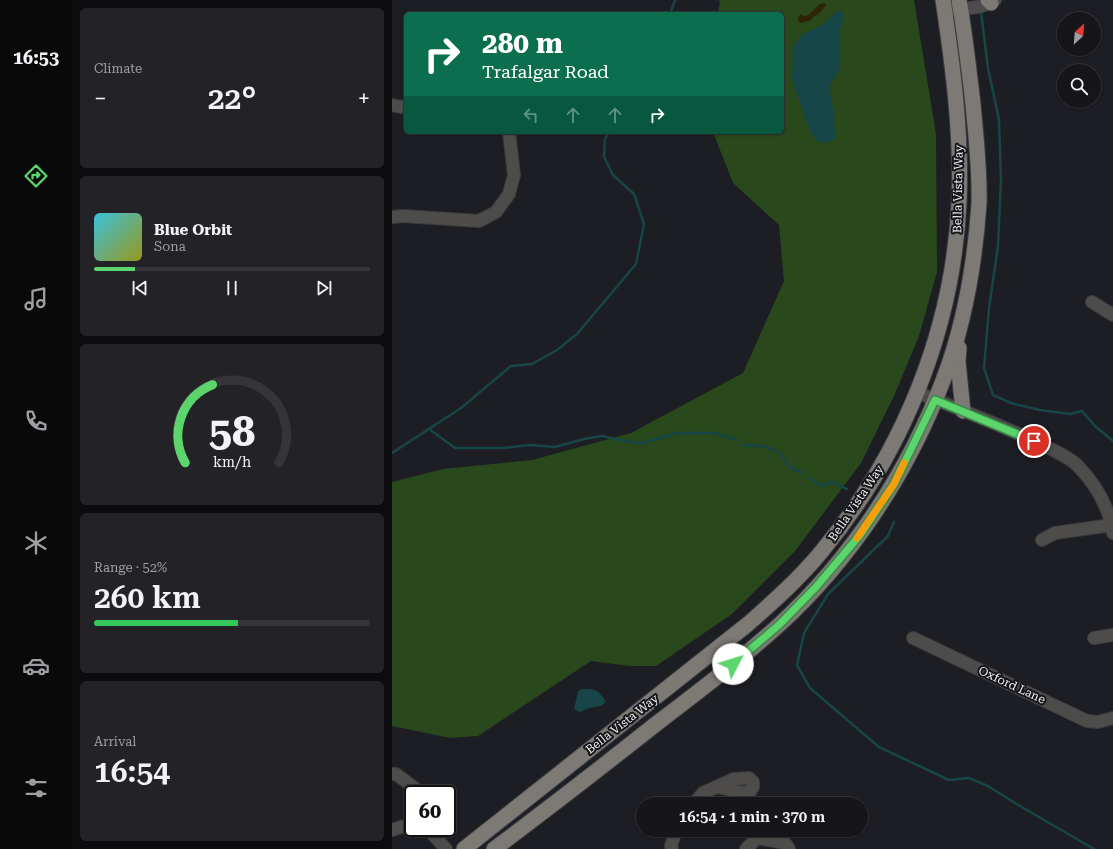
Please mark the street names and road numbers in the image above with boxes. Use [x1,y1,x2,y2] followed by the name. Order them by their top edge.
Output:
[950,144,966,233] street label: Bella Vista Way
[825,462,887,544] street label: Bella Vista Way
[976,663,1048,707] street label: Oxford Lane
[583,691,662,757] street label: Bella Vista Way

